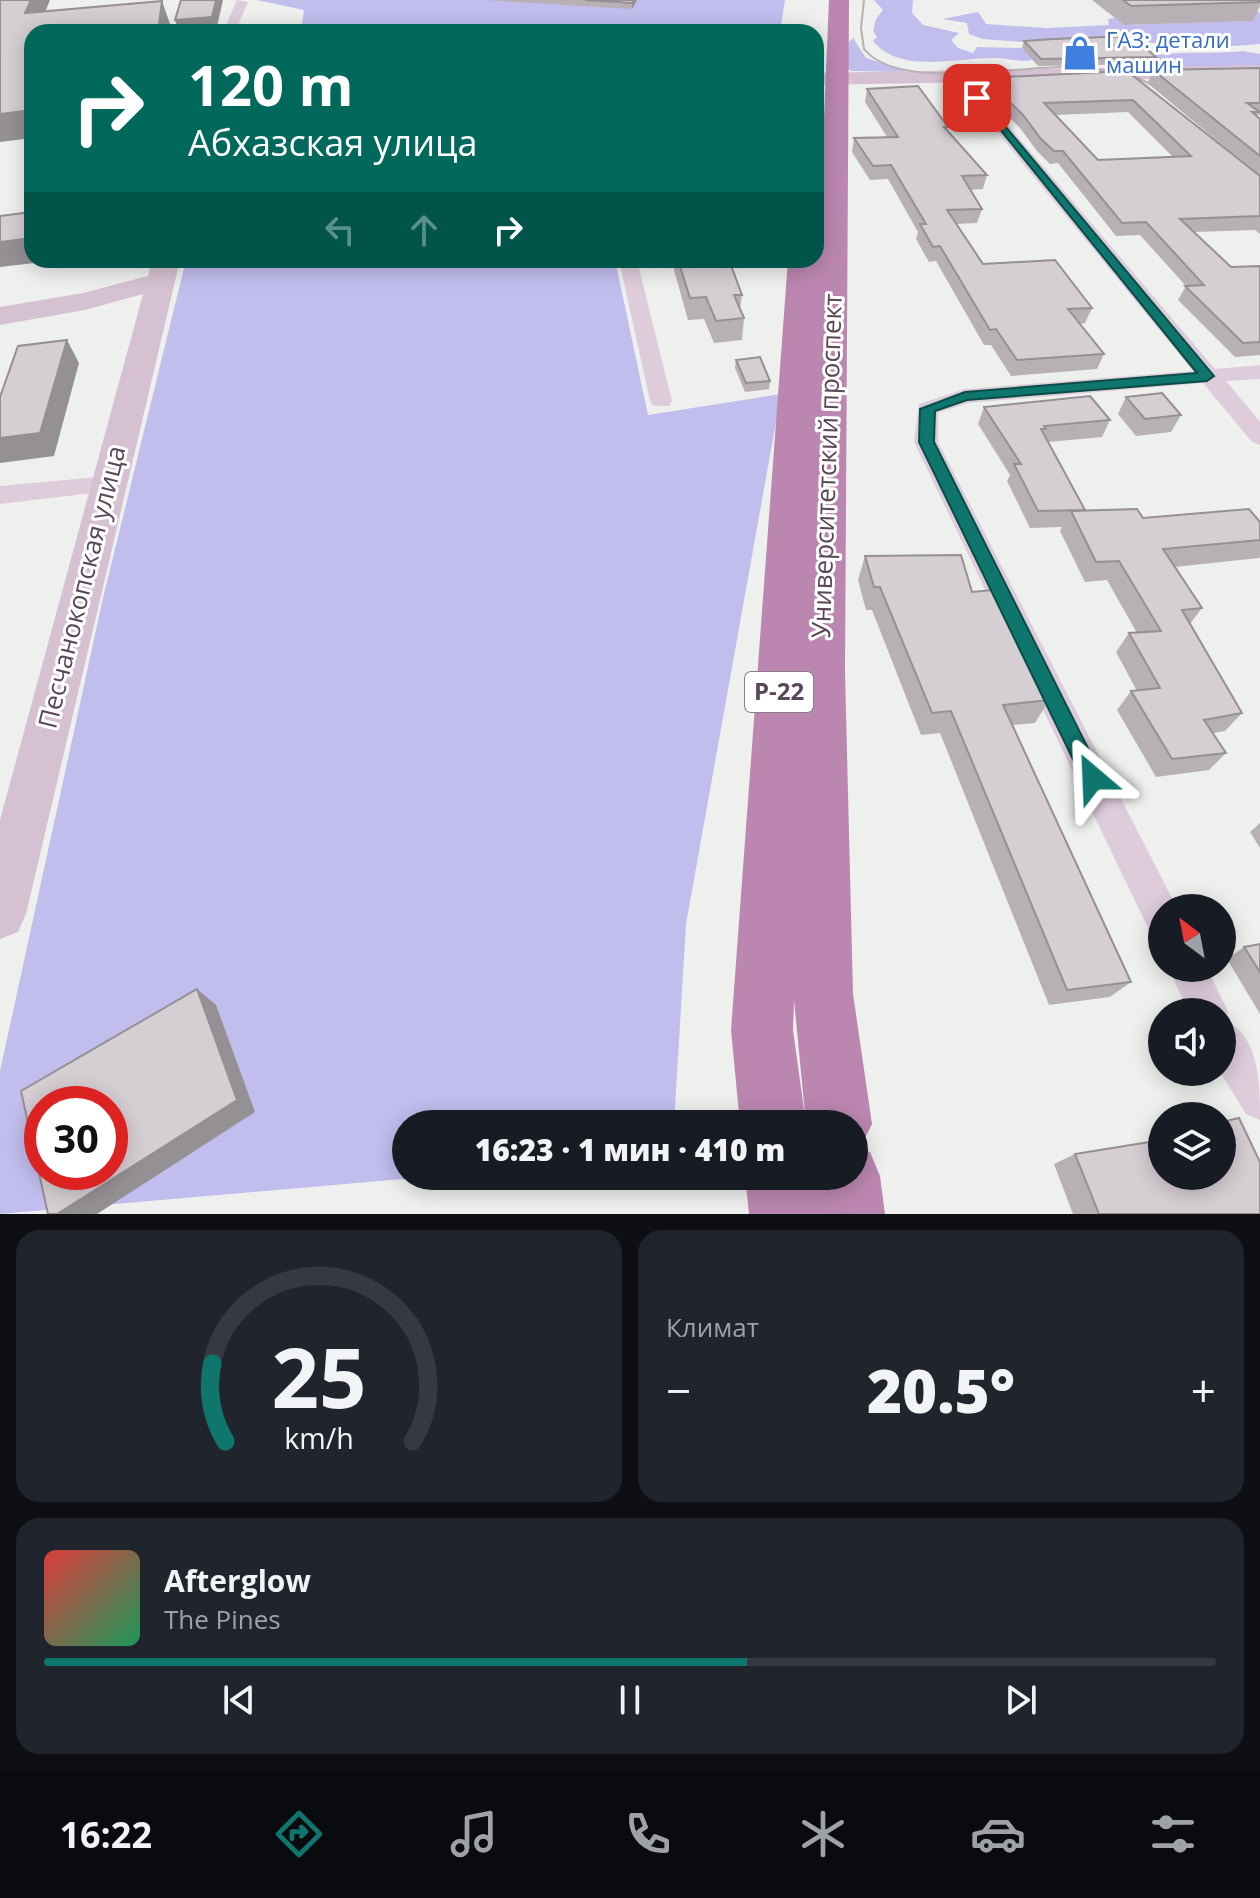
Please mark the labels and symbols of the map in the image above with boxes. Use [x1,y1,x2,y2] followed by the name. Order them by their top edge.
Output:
[1106,24,1230,79] place label: ГАЗ: детали машин
[1061,34,1099,72] shop icon: ГАЗ: детали машин
[943,64,1011,132] pin
[802,293,850,639] street label: Университетский проспект
[28,442,134,732] street label: Песчанокопская улица
[745,672,813,712] road number: Р-22
[1051,736,1135,820] position arrow
[1148,894,1236,982] north arrow
[24,1086,128,1190] speed limit sign: 30

